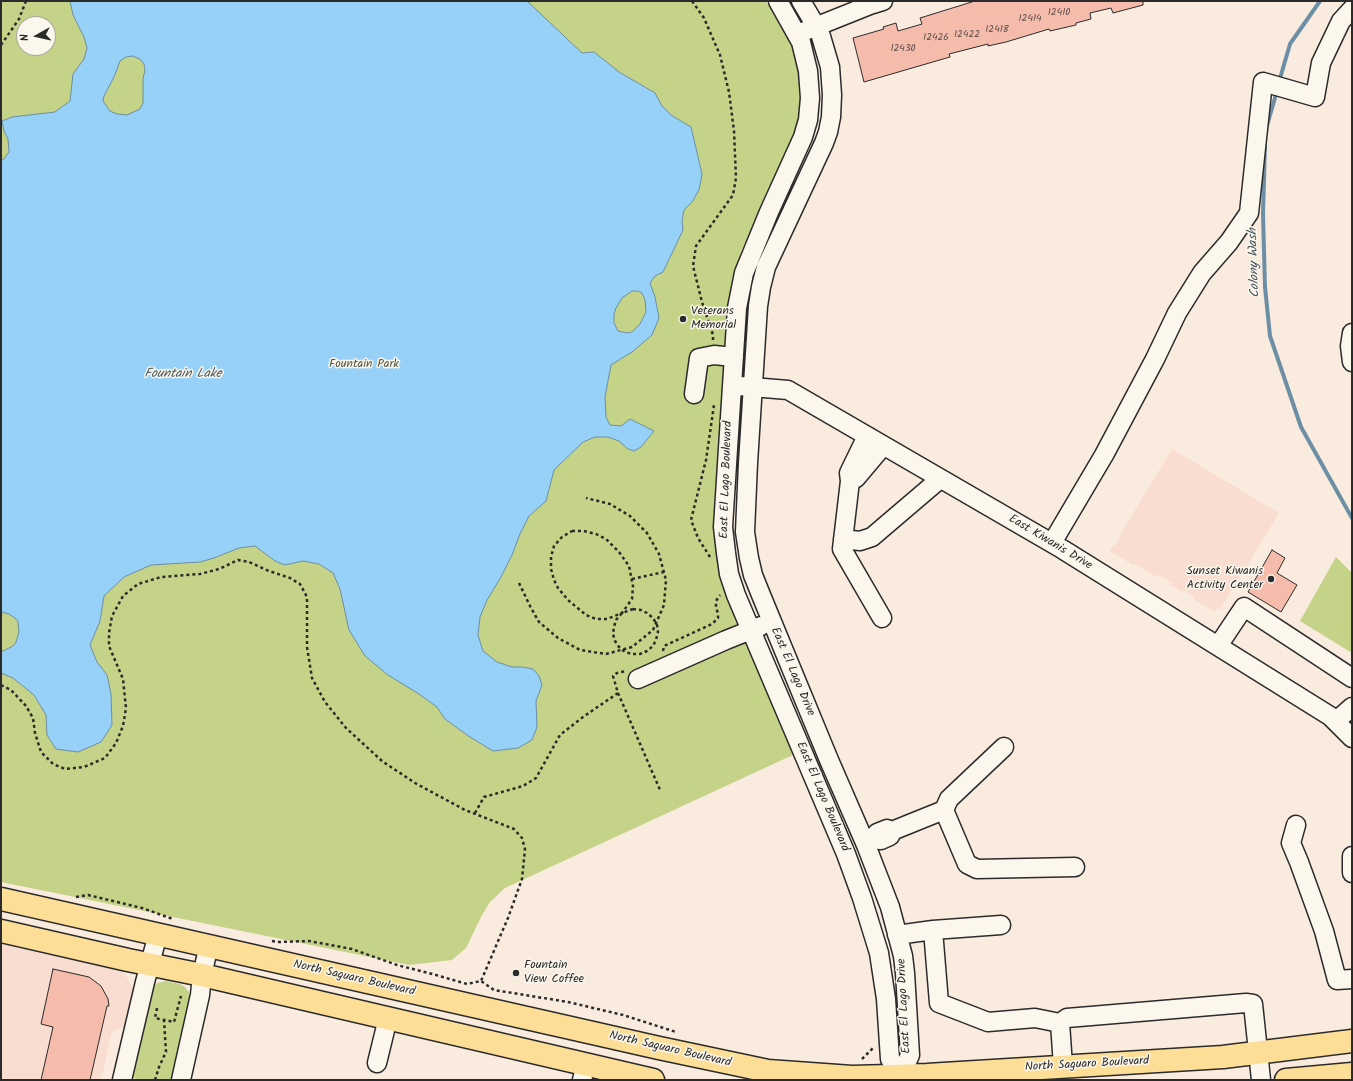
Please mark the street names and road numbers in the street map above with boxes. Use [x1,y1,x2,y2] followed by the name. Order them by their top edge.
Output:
[718,421,736,539] street label: East El Lago Boulevard
[1006,512,1094,574] street label: East Kiwanis Drive
[767,625,817,719] street label: East El Lago Drive
[792,740,852,854] street label: East El Lago Boulevard
[292,958,416,1000] street label: North Saguaro Boulevard
[895,958,915,1054] street label: East El Lago Drive
[608,1029,732,1071] street label: North Saguaro Boulevard
[1024,1055,1150,1075] street label: North Saguaro Boulevard

